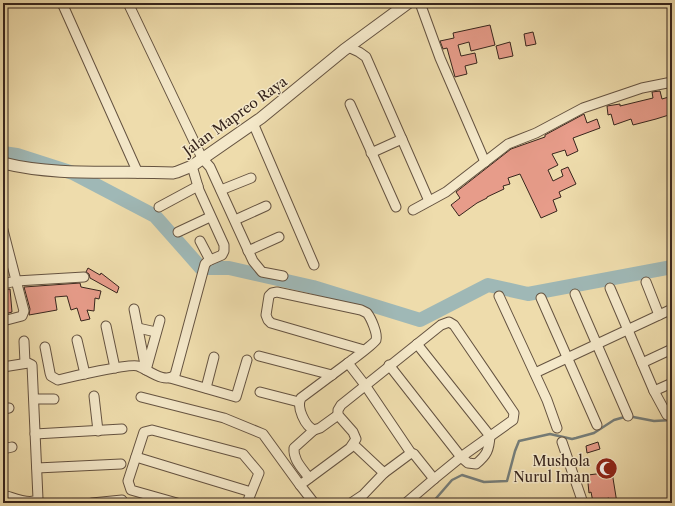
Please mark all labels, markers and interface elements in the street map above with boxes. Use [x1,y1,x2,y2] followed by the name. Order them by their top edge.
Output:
[178,72,291,161] street label: Jalan Mapreo Raya
[513,452,591,486] place label: Mushola Nurul Iman
[593,456,619,482] mosque icon: Mushola Nurul Iman

